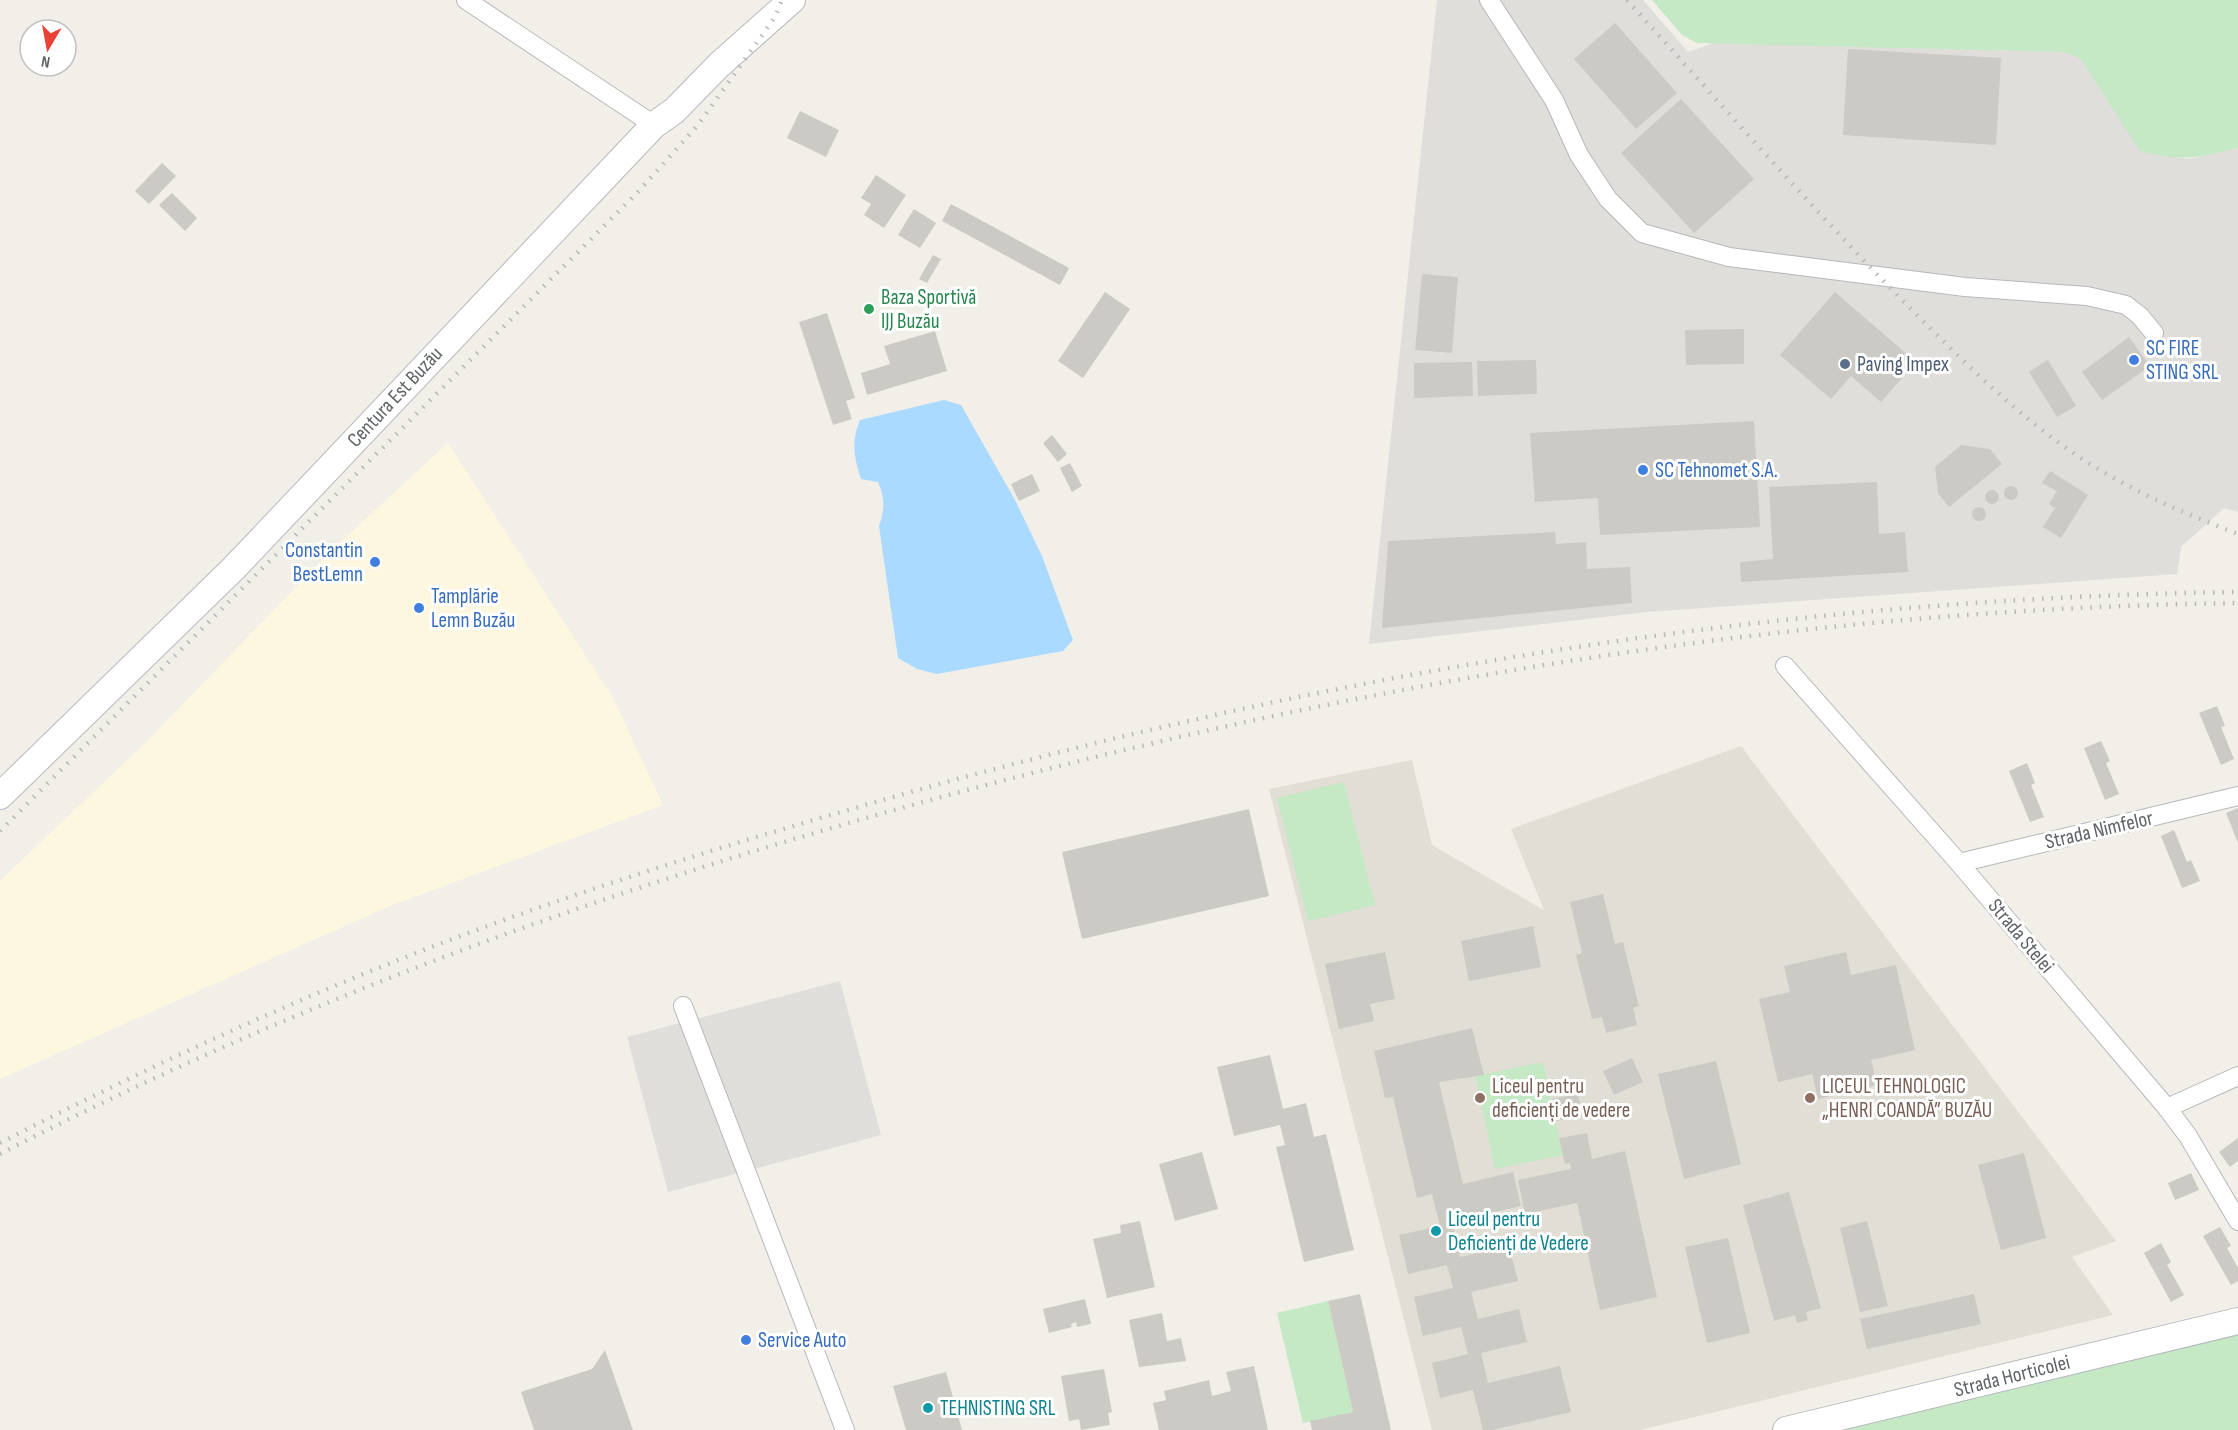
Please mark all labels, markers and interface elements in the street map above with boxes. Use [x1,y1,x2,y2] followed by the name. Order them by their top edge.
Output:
[18,18,78,78] north arrow
[40,51,52,71] text: N
[881,285,976,334] place label: Baza Sportivă IJJ Buzău
[862,302,876,316] marker: Baza Sportivă IJJ Buzău
[2146,336,2219,385] place label: SC FIRE STING SRL
[342,342,448,452] street label: Centura Est Buzău
[1857,352,1949,377] place label: Paving Impex
[2127,353,2141,367] marker: SC FIRE STING SRL
[1838,357,1852,371] marker: Paving Impex
[1655,458,1778,483] place label: SC Tehnomet S.A.
[1636,463,1650,477] marker: SC Tehnomet S.A.
[285,538,363,587] place label: Constantin BestLemn
[368,555,382,569] marker: Constantin BestLemn
[431,584,515,633] place label: Tamplărie Lemn Buzău
[412,601,426,615] marker: Tamplărie Lemn Buzău
[2043,805,2155,855] street label: Strada Nimfelor
[1983,894,2059,978] street label: Strada Stelei
[1492,1074,1630,1123] place label: Liceul pentru deficienți de vedere
[1822,1074,1992,1123] place label: LICEUL TEHNOLOGIC „HENRI COANDĂ” BUZĂU
[1473,1091,1487,1105] marker: Liceul pentru deficienți de vedere
[1803,1091,1817,1105] marker: LICEUL TEHNOLOGIC „HENRI COANDĂ” BUZĂU
[1448,1207,1589,1256] place label: Liceul pentru Deficienți de Vedere
[1429,1224,1443,1238] marker: Liceul pentru Deficienți de Vedere
[758,1328,846,1353] place label: Service Auto
[739,1333,753,1347] marker: Service Auto
[1951,1350,2073,1402] street label: Strada Horticolei
[940,1396,1056,1421] place label: TEHNISTING SRL
[921,1401,935,1415] marker: TEHNISTING SRL

